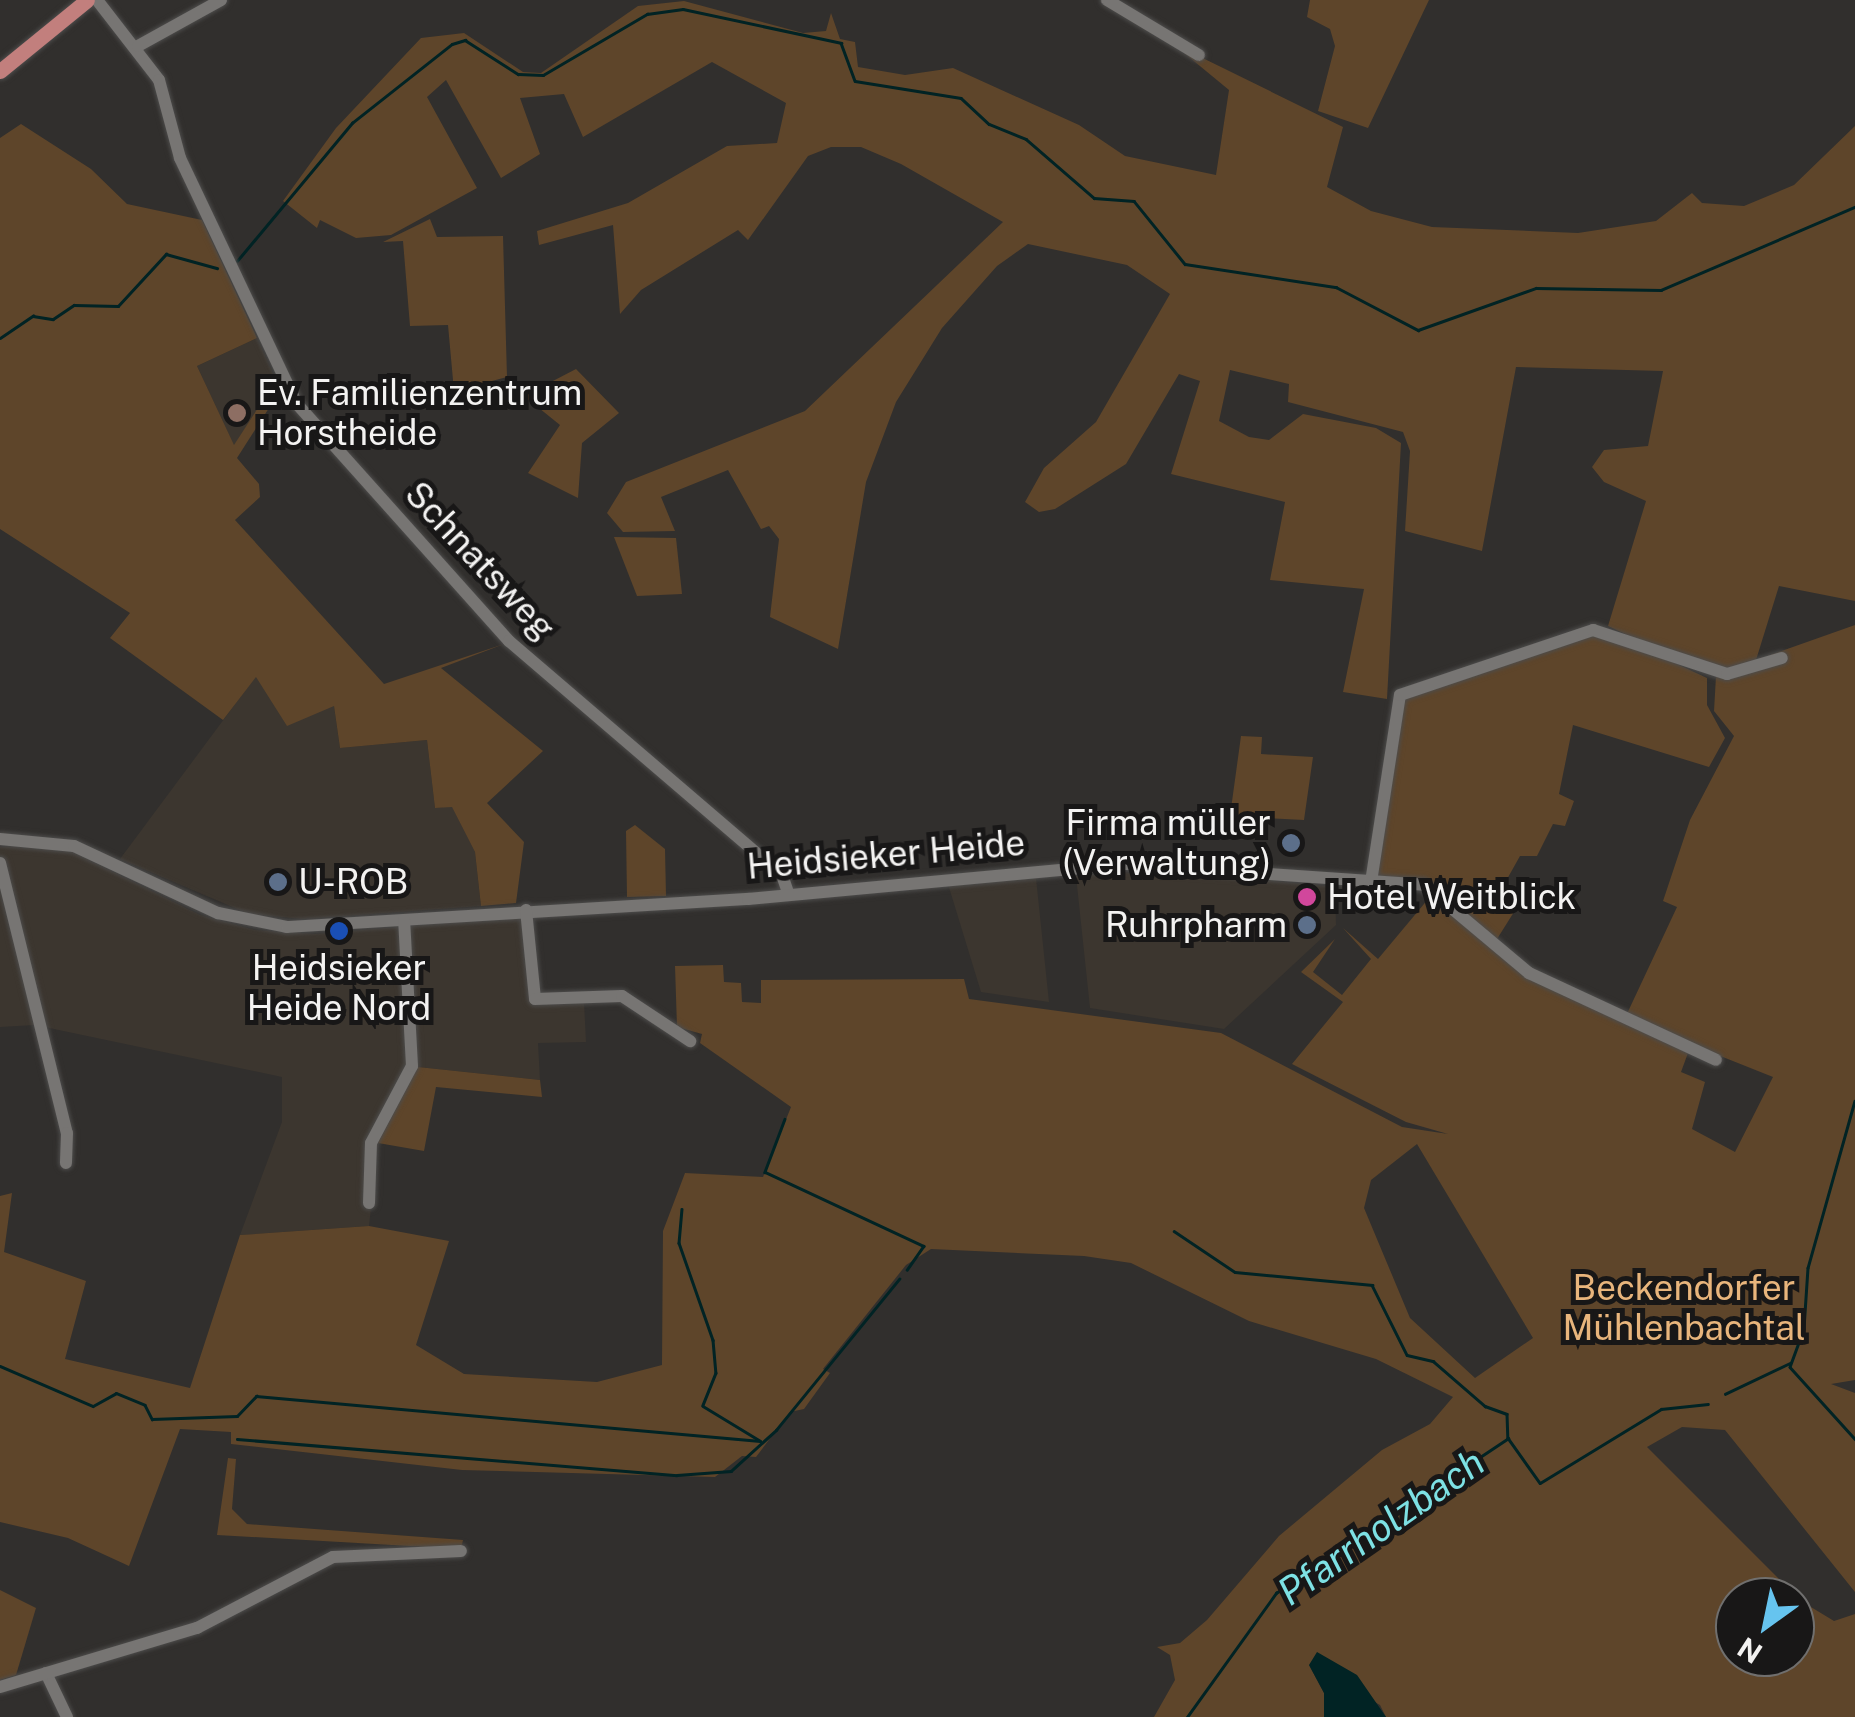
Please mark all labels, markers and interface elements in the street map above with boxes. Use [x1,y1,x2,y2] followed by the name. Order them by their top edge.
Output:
[257,372,583,454] place label: Ev. Familienzentrum Horstheide
[226,402,248,424] marker: Ev. Familienzentrum Horstheide
[396,473,564,649] street label: Schnatsweg
[1062,802,1271,884] place label: Firma müller (Verwaltung)
[745,822,1027,888] street label: Heidsieker Heide
[1280,832,1302,854] marker: Firma müller (Verwaltung)
[298,861,408,903] place label: U-ROB
[267,871,289,893] marker: U-ROB
[1327,876,1577,918] place label: Hotel Weitblick
[1296,886,1318,908] marker: Hotel Weitblick
[1105,904,1287,946] place label: Ruhrpharm
[1296,914,1318,936] marker: Ruhrpharm
[328,920,350,942] marker: Heidsieker Heide Nord
[247,947,431,1029] place label: Heidsieker Heide Nord
[1562,1267,1806,1349] park label: Beckendorfer Mühlenbachtal
[1269,1439,1493,1615] water label: Pfarrholzbach
[1715,1577,1815,1677] north arrow
[1731,1631,1768,1671] text: N

